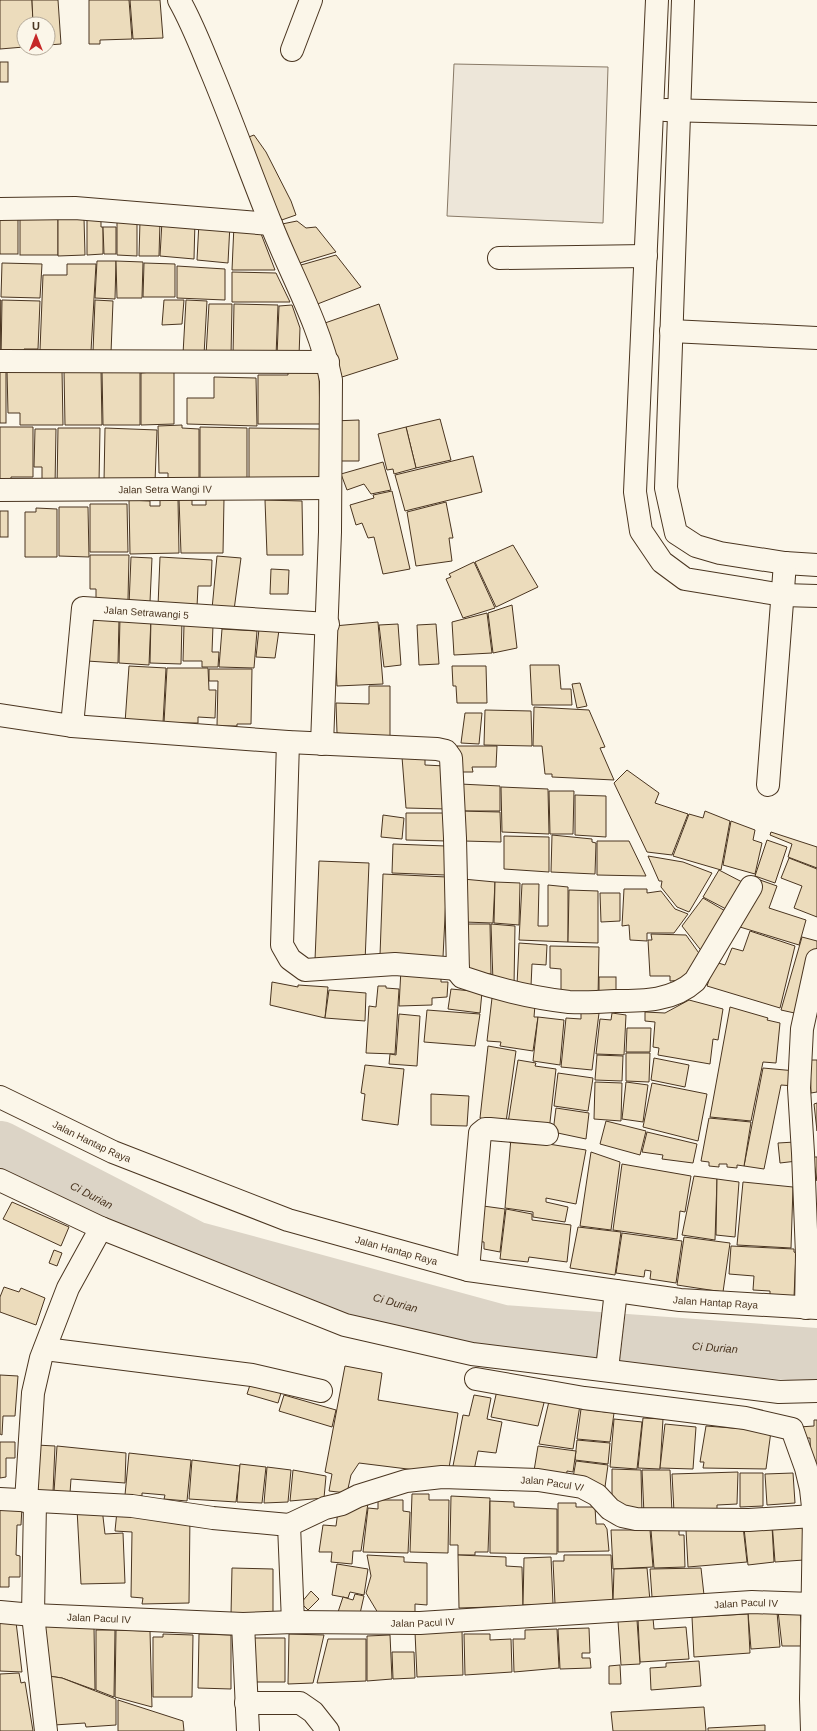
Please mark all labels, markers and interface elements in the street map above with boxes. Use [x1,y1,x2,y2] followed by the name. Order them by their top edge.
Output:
[16,16,56,56] north arrow
[32,20,40,32] text: U
[118,483,212,495] street label: Jalan Setra Wangi IV
[104,604,190,620] street label: Jalan Setrawangi 5
[51,1118,133,1164] street label: Jalan Hantap Raya
[68,1179,115,1211] water label: Ci Durian
[354,1233,439,1267] street label: Jalan Hantap Raya
[372,1291,419,1315] water label: Ci Durian
[672,1294,759,1310] street label: Jalan Hantap Raya
[692,1340,738,1355] water label: Ci Durian
[520,1474,586,1493] street label: Jalan Pacul VI
[714,1596,778,1610] street label: Jalan Pacul IV
[67,1611,131,1625] street label: Jalan Pacul IV
[391,1615,455,1629] street label: Jalan Pacul IV

